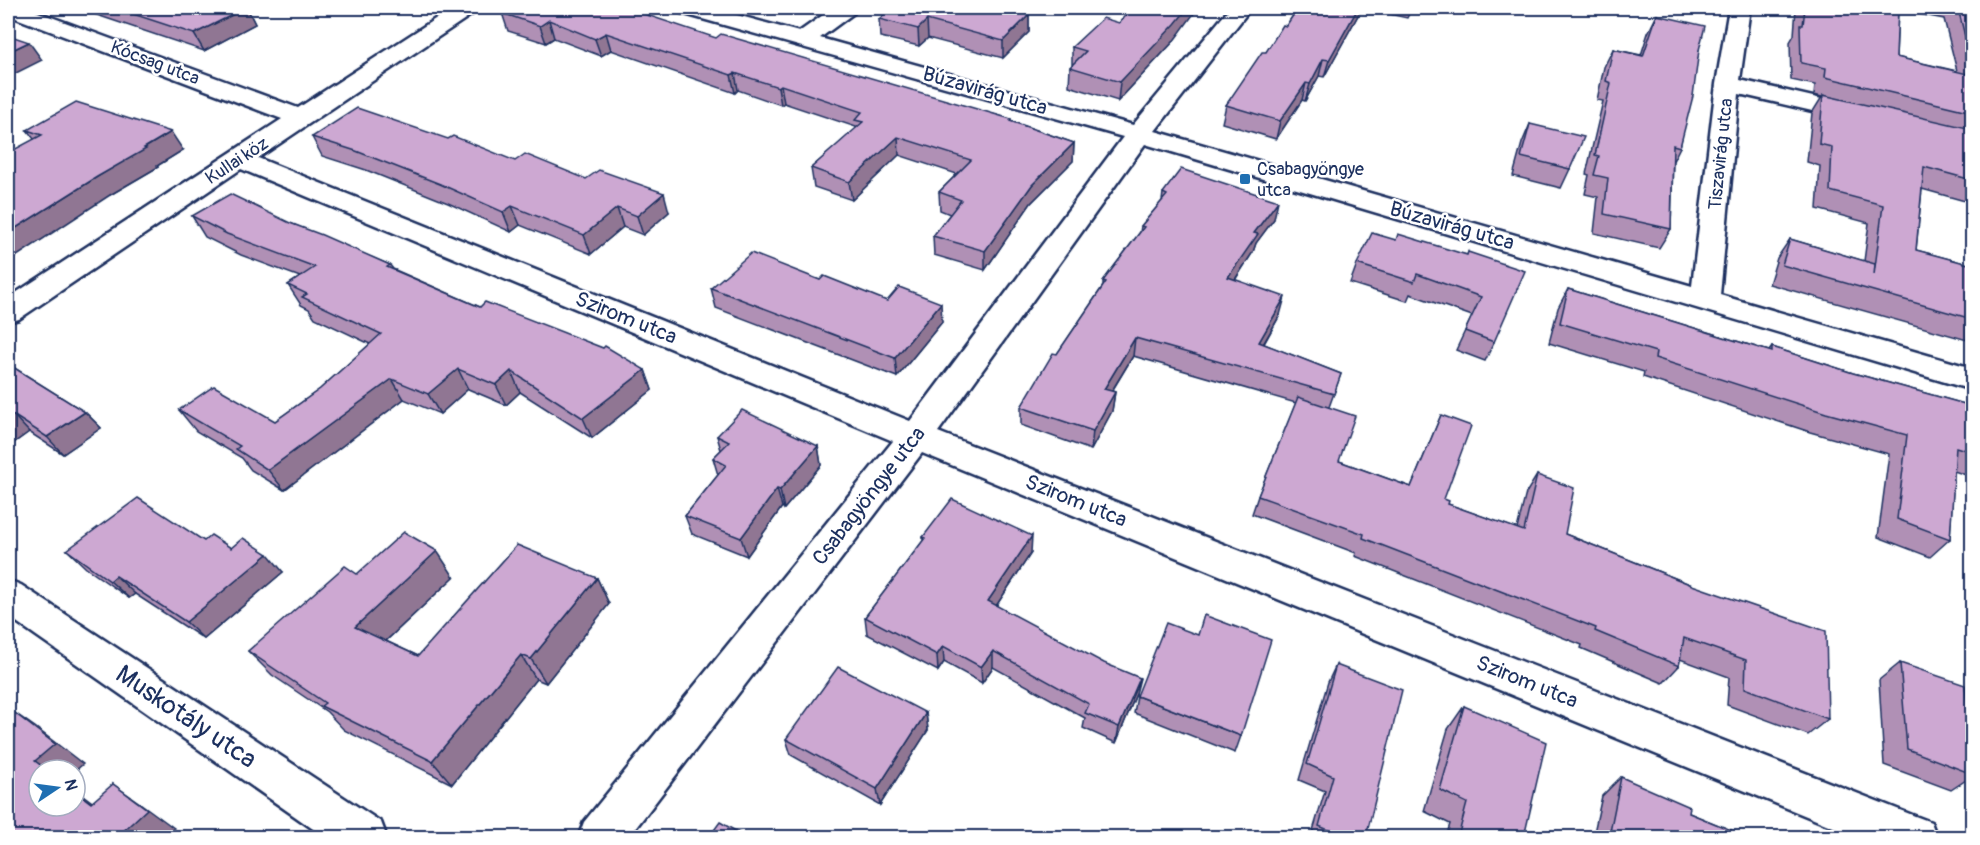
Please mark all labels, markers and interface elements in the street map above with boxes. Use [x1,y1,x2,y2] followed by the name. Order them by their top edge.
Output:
[107,36,203,90] street label: Kócsag utca
[919,60,1051,122] street label: Búzavirág utca
[1704,97,1738,211] street label: Tiszavirág utca
[201,132,273,190] street label: Kullai köz
[1257,158,1364,202] place label: Csabagyöngye utca
[1238,172,1252,186] marker: Csabagyöngye utca
[1386,195,1518,257] street label: Búzavirág utca
[571,285,681,351] street label: Szirom utca
[806,421,932,571] street label: Csabagyöngye utca
[1021,468,1131,534] street label: Szirom utca
[1472,649,1582,715] street label: Szirom utca
[110,658,262,776] street label: Muskotály utca
[27,758,87,818] north arrow
[60,777,82,793] text: N

